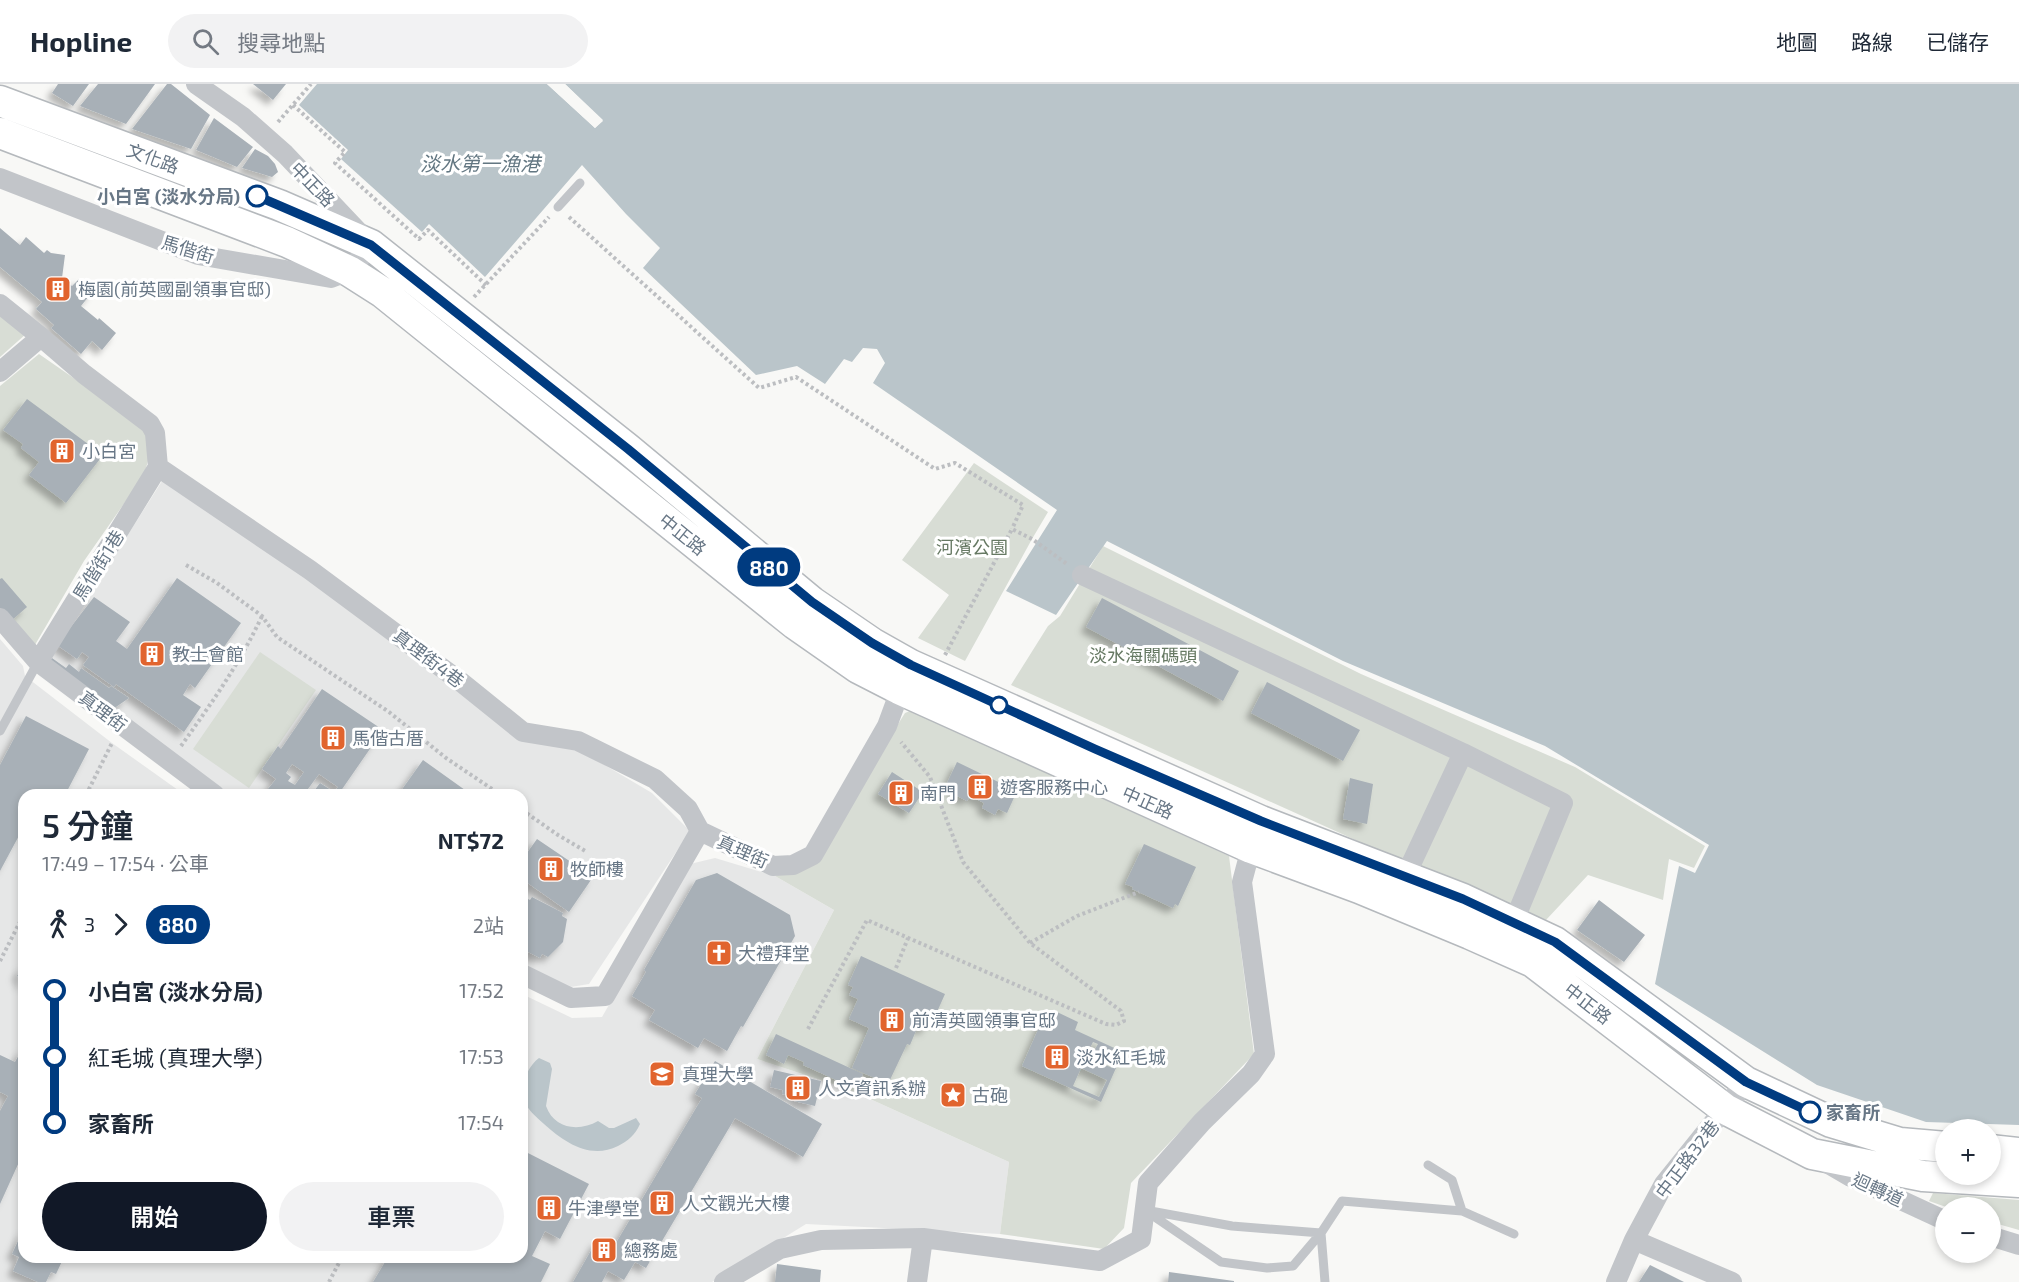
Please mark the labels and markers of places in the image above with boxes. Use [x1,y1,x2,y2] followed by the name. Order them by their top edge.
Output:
[97,185,240,207] place label: 小白宮 (淡水分局)
[246,185,268,207] marker: 小白宮 (淡水分局)
[43,274,73,304] building icon: 梅園(前英國副領事官邸)
[78,278,271,300] place label: 梅園(前英國副領事官邸)
[47,436,77,466] building icon: 小白宮
[82,440,136,462] place label: 小白宮
[137,639,167,669] building icon: 教士會館
[172,643,244,665] place label: 教士會館
[990,696,1008,714] unlabelled marker
[318,723,348,753] building icon: 馬偕古厝
[352,727,424,749] place label: 馬偕古厝
[965,772,995,802] building icon: 遊客服務中心
[1000,776,1108,798] place label: 遊客服務中心
[886,778,916,808] building icon: 南門
[920,782,956,804] place label: 南門
[536,854,566,884] building icon: 牧師樓
[570,858,624,880] place label: 牧師樓
[704,938,734,968] church icon: 大禮拜堂
[738,942,810,964] place label: 大禮拜堂
[877,1005,907,1035] building icon: 前清英國領事官邸
[912,1009,1056,1031] place label: 前清英國領事官邸
[1042,1042,1072,1072] building icon: 淡水紅毛城
[1076,1046,1166,1068] place label: 淡水紅毛城
[647,1059,677,1089] school or university icon: 真理大學
[682,1063,754,1085] place label: 真理大學
[783,1073,813,1103] building icon: 人文資訊系辦
[818,1077,926,1099] place label: 人文資訊系辦
[938,1080,968,1110] place icon: 古砲
[972,1084,1008,1106] place label: 古砲
[1799,1101,1821,1123] marker: 家畜所
[1826,1101,1880,1123] place label: 家畜所
[647,1188,677,1218] building icon: 人文觀光大樓
[682,1192,790,1214] place label: 人文觀光大樓
[534,1193,564,1223] building icon: 牛津學堂
[568,1197,640,1219] place label: 牛津學堂
[589,1235,619,1265] building icon: 總務處
[624,1239,678,1261] place label: 總務處

